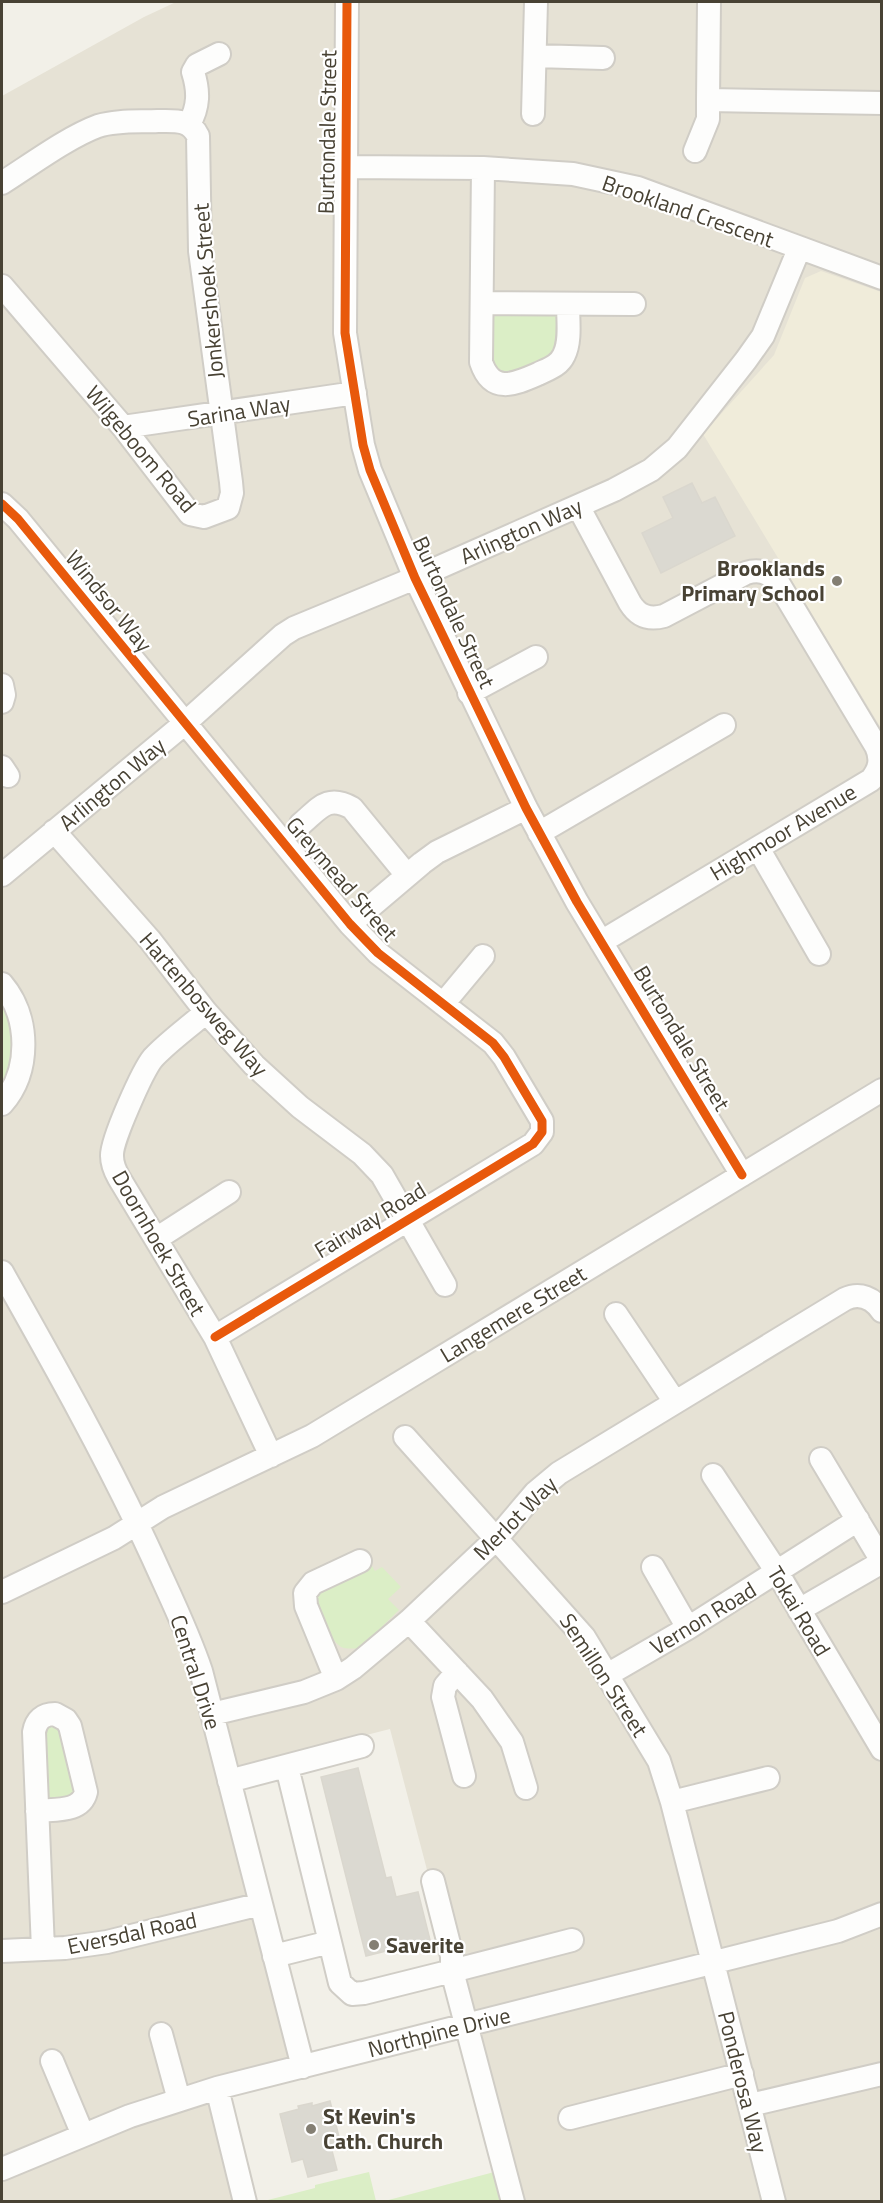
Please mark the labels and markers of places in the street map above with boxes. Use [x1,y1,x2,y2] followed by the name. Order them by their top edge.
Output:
[681,551,825,610] place label: Brooklands Primary School
[830,574,844,588] marker: Brooklands Primary School
[386,1928,464,1962] place label: Saverite
[367,1938,381,1952] marker: Saverite
[323,2099,443,2158] place label: St Kevin's Cath. Church
[304,2122,318,2136] marker: St Kevin's Cath. Church

